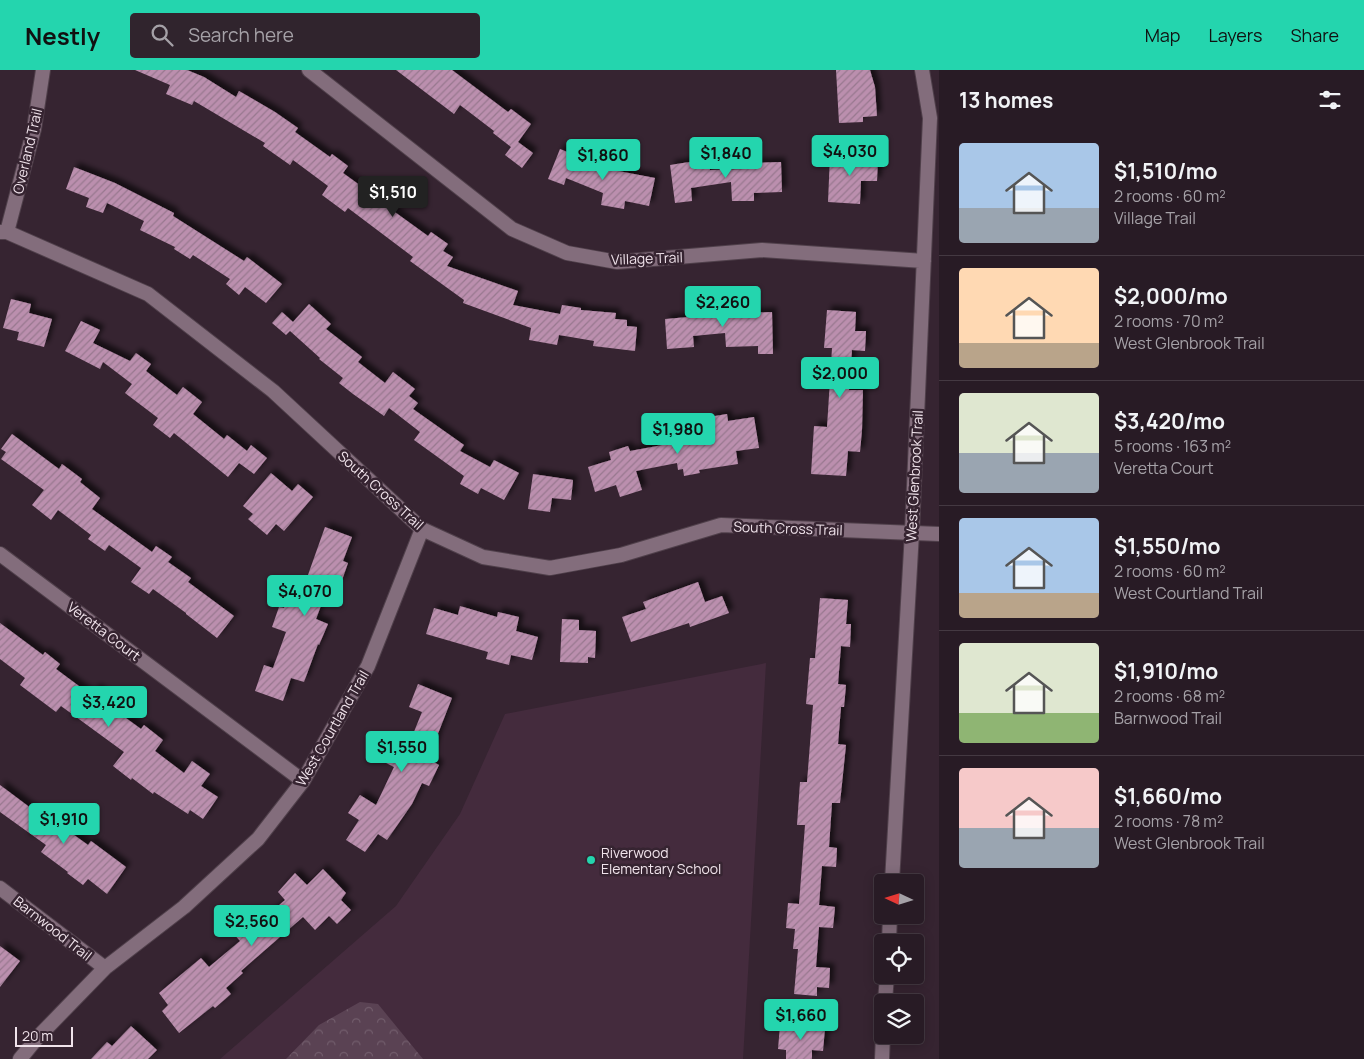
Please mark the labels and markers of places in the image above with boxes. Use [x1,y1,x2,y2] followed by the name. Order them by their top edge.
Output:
[809,134,891,177] pin: $4,030
[685,136,767,179] pin: $1,840
[562,138,644,181] pin: $1,860
[352,176,434,218] pin: $1,510
[682,286,764,328] pin: $2,260
[799,356,881,399] pin: $2,000
[637,412,719,455] pin: $1,980
[264,574,346,617] pin: $4,070
[68,686,150,728] pin: $3,420
[361,730,443,773] pin: $1,550
[23,802,105,845] pin: $1,910
[601,843,721,878] place label: Riverwood Elementary School
[585,854,597,866] marker: Riverwood Elementary School
[211,904,293,947] pin: $2,560
[760,998,842,1041] pin: $1,660

